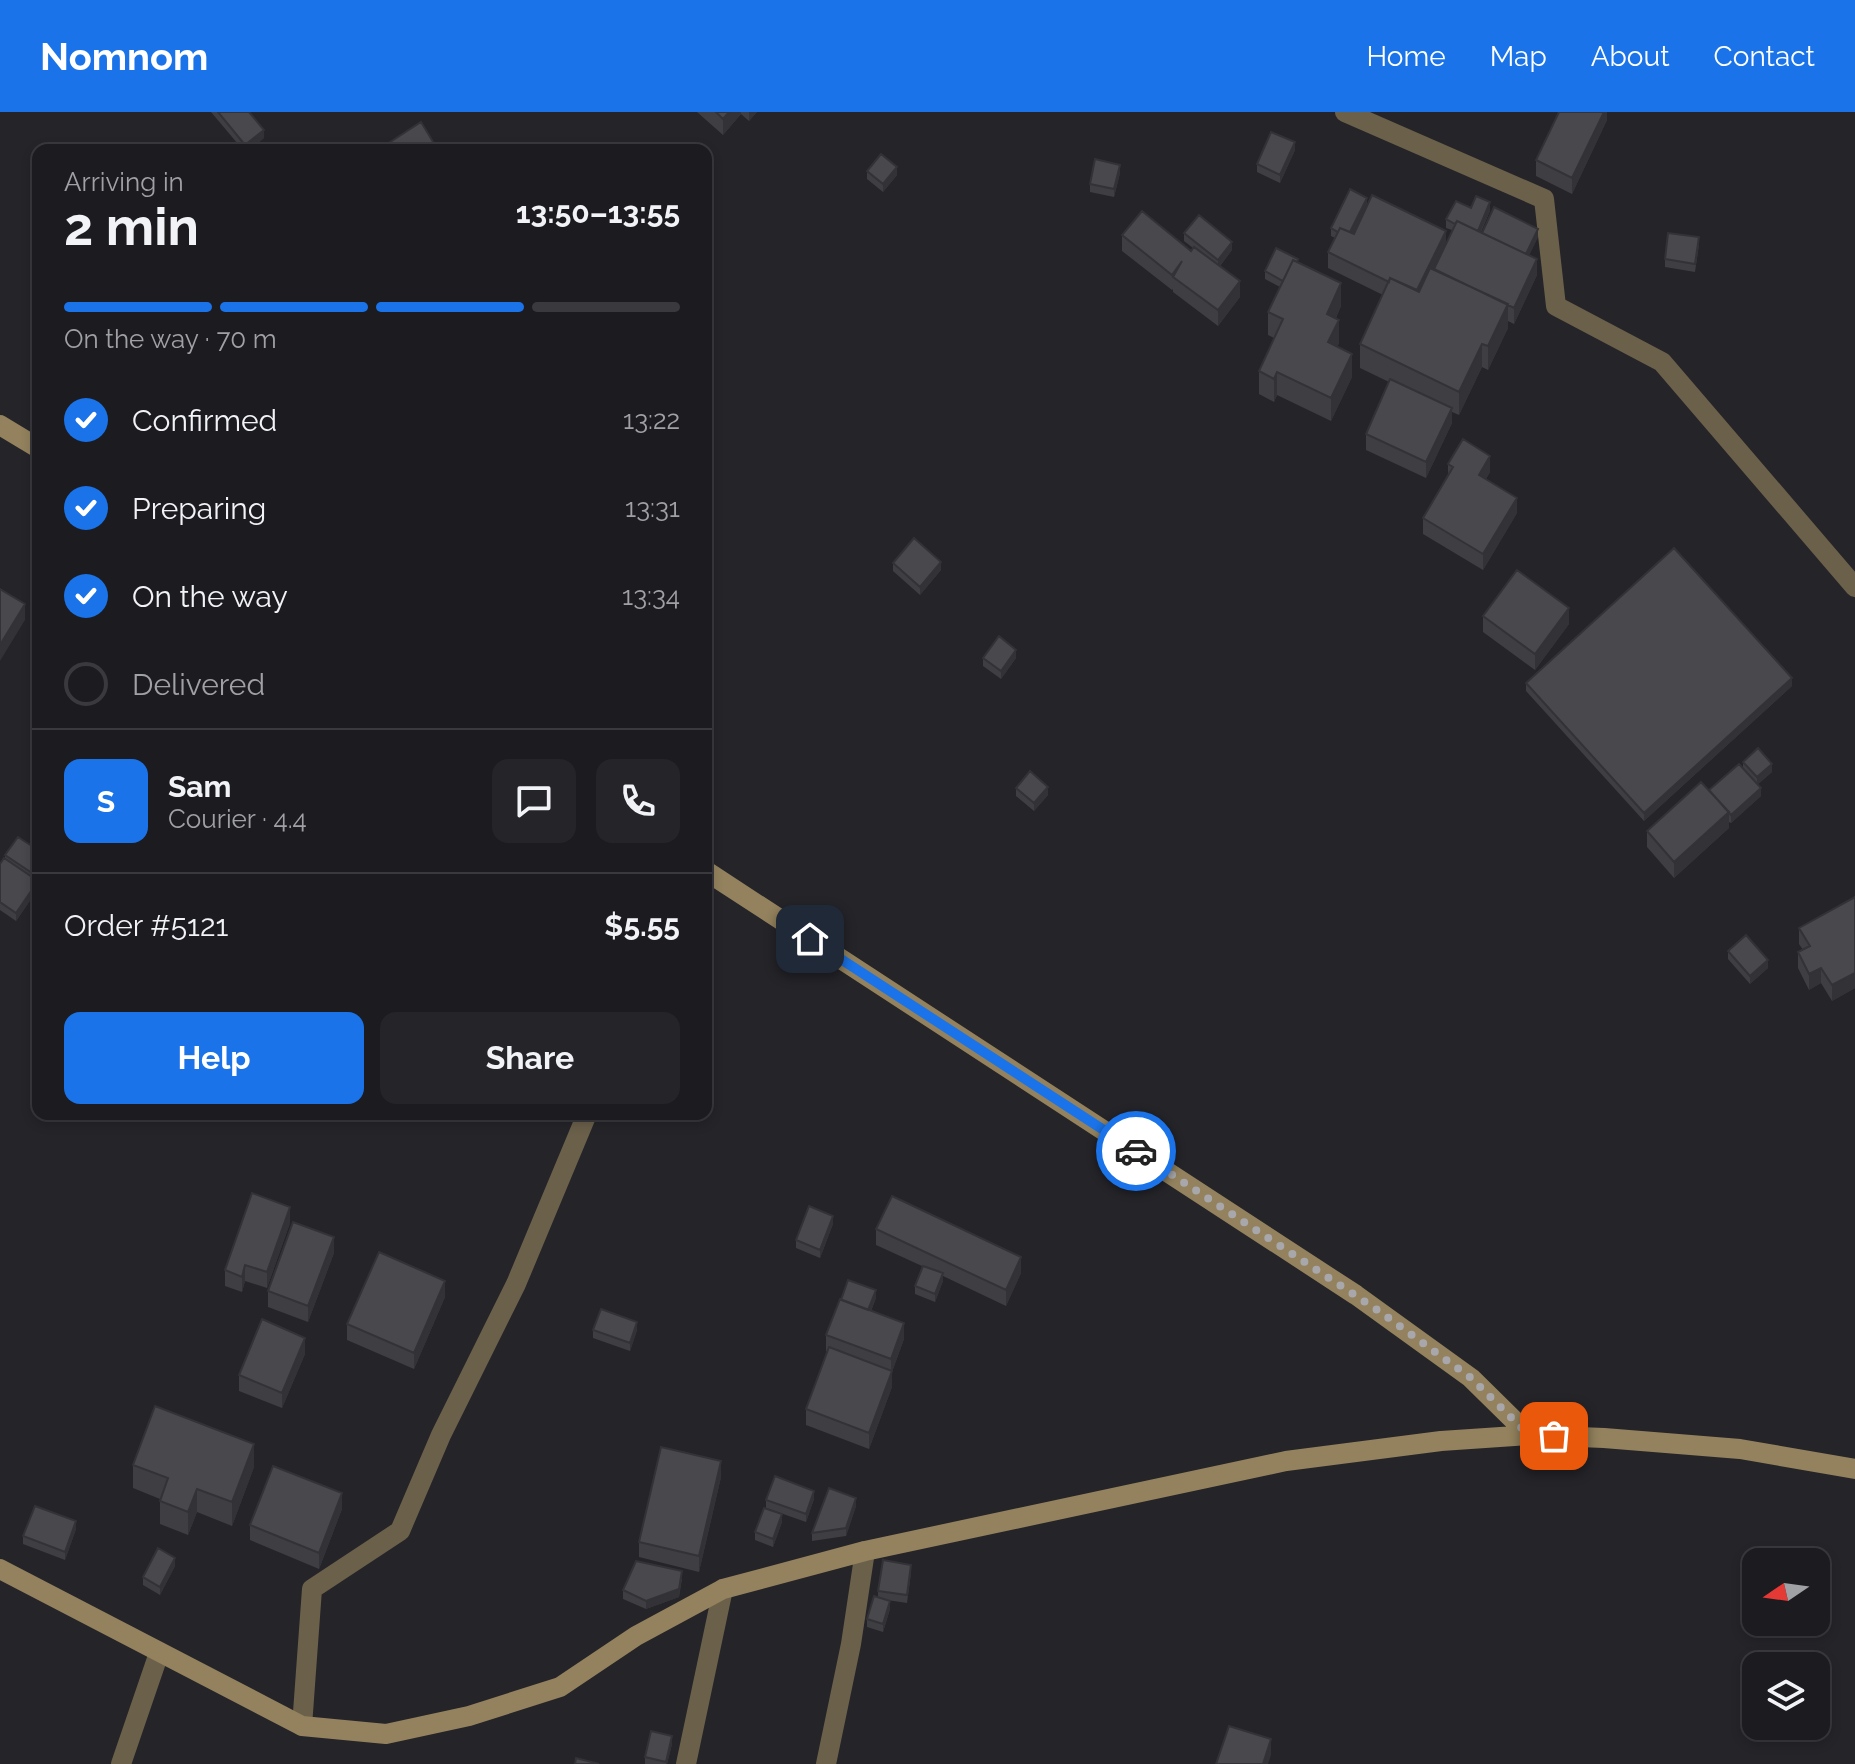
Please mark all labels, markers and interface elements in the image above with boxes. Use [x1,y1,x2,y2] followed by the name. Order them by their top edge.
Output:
[40,34,208,79] text: Nomnom
[1366,40,1446,73] text: Home
[1490,40,1547,73] text: Map
[1591,40,1670,73] text: About
[1714,40,1815,73] text: Contact
[64,167,184,197] text: Arriving in
[516,195,680,230] text: 13:50–13:55
[64,196,199,257] text: 2 min
[64,324,277,354] text: On the way · 70 m
[64,398,108,442] icon: check
[132,403,277,438] text: Confirmed
[623,405,680,435] text: 13:22
[64,486,108,530] icon: check
[132,491,266,526] text: Preparing
[625,493,680,523] text: 13:31
[64,574,108,618] icon: check
[132,579,288,614] text: On the way
[622,581,680,611] text: 13:34
[132,667,265,702] text: Delivered
[492,759,576,843] button: chat
[596,759,680,843] button: phone
[168,769,231,804] text: Sam
[97,784,115,819] text: S
[168,804,307,834] text: Courier · 4.4
[776,905,844,973] pin
[64,908,228,943] text: Order #5121
[604,908,680,943] text: $5.55
[788,917,832,961] icon: home
[64,1012,364,1104] button: Help
[380,1012,680,1104] button: Share
[1096,1111,1176,1191] courier
[1114,1129,1158,1173] icon: car
[1520,1402,1588,1470] pin
[1532,1414,1576,1458] icon: bag
[1742,1548,1830,1636] north arrow
[1742,1548,1830,1740] map controls
[1742,1652,1830,1740] button: layers

